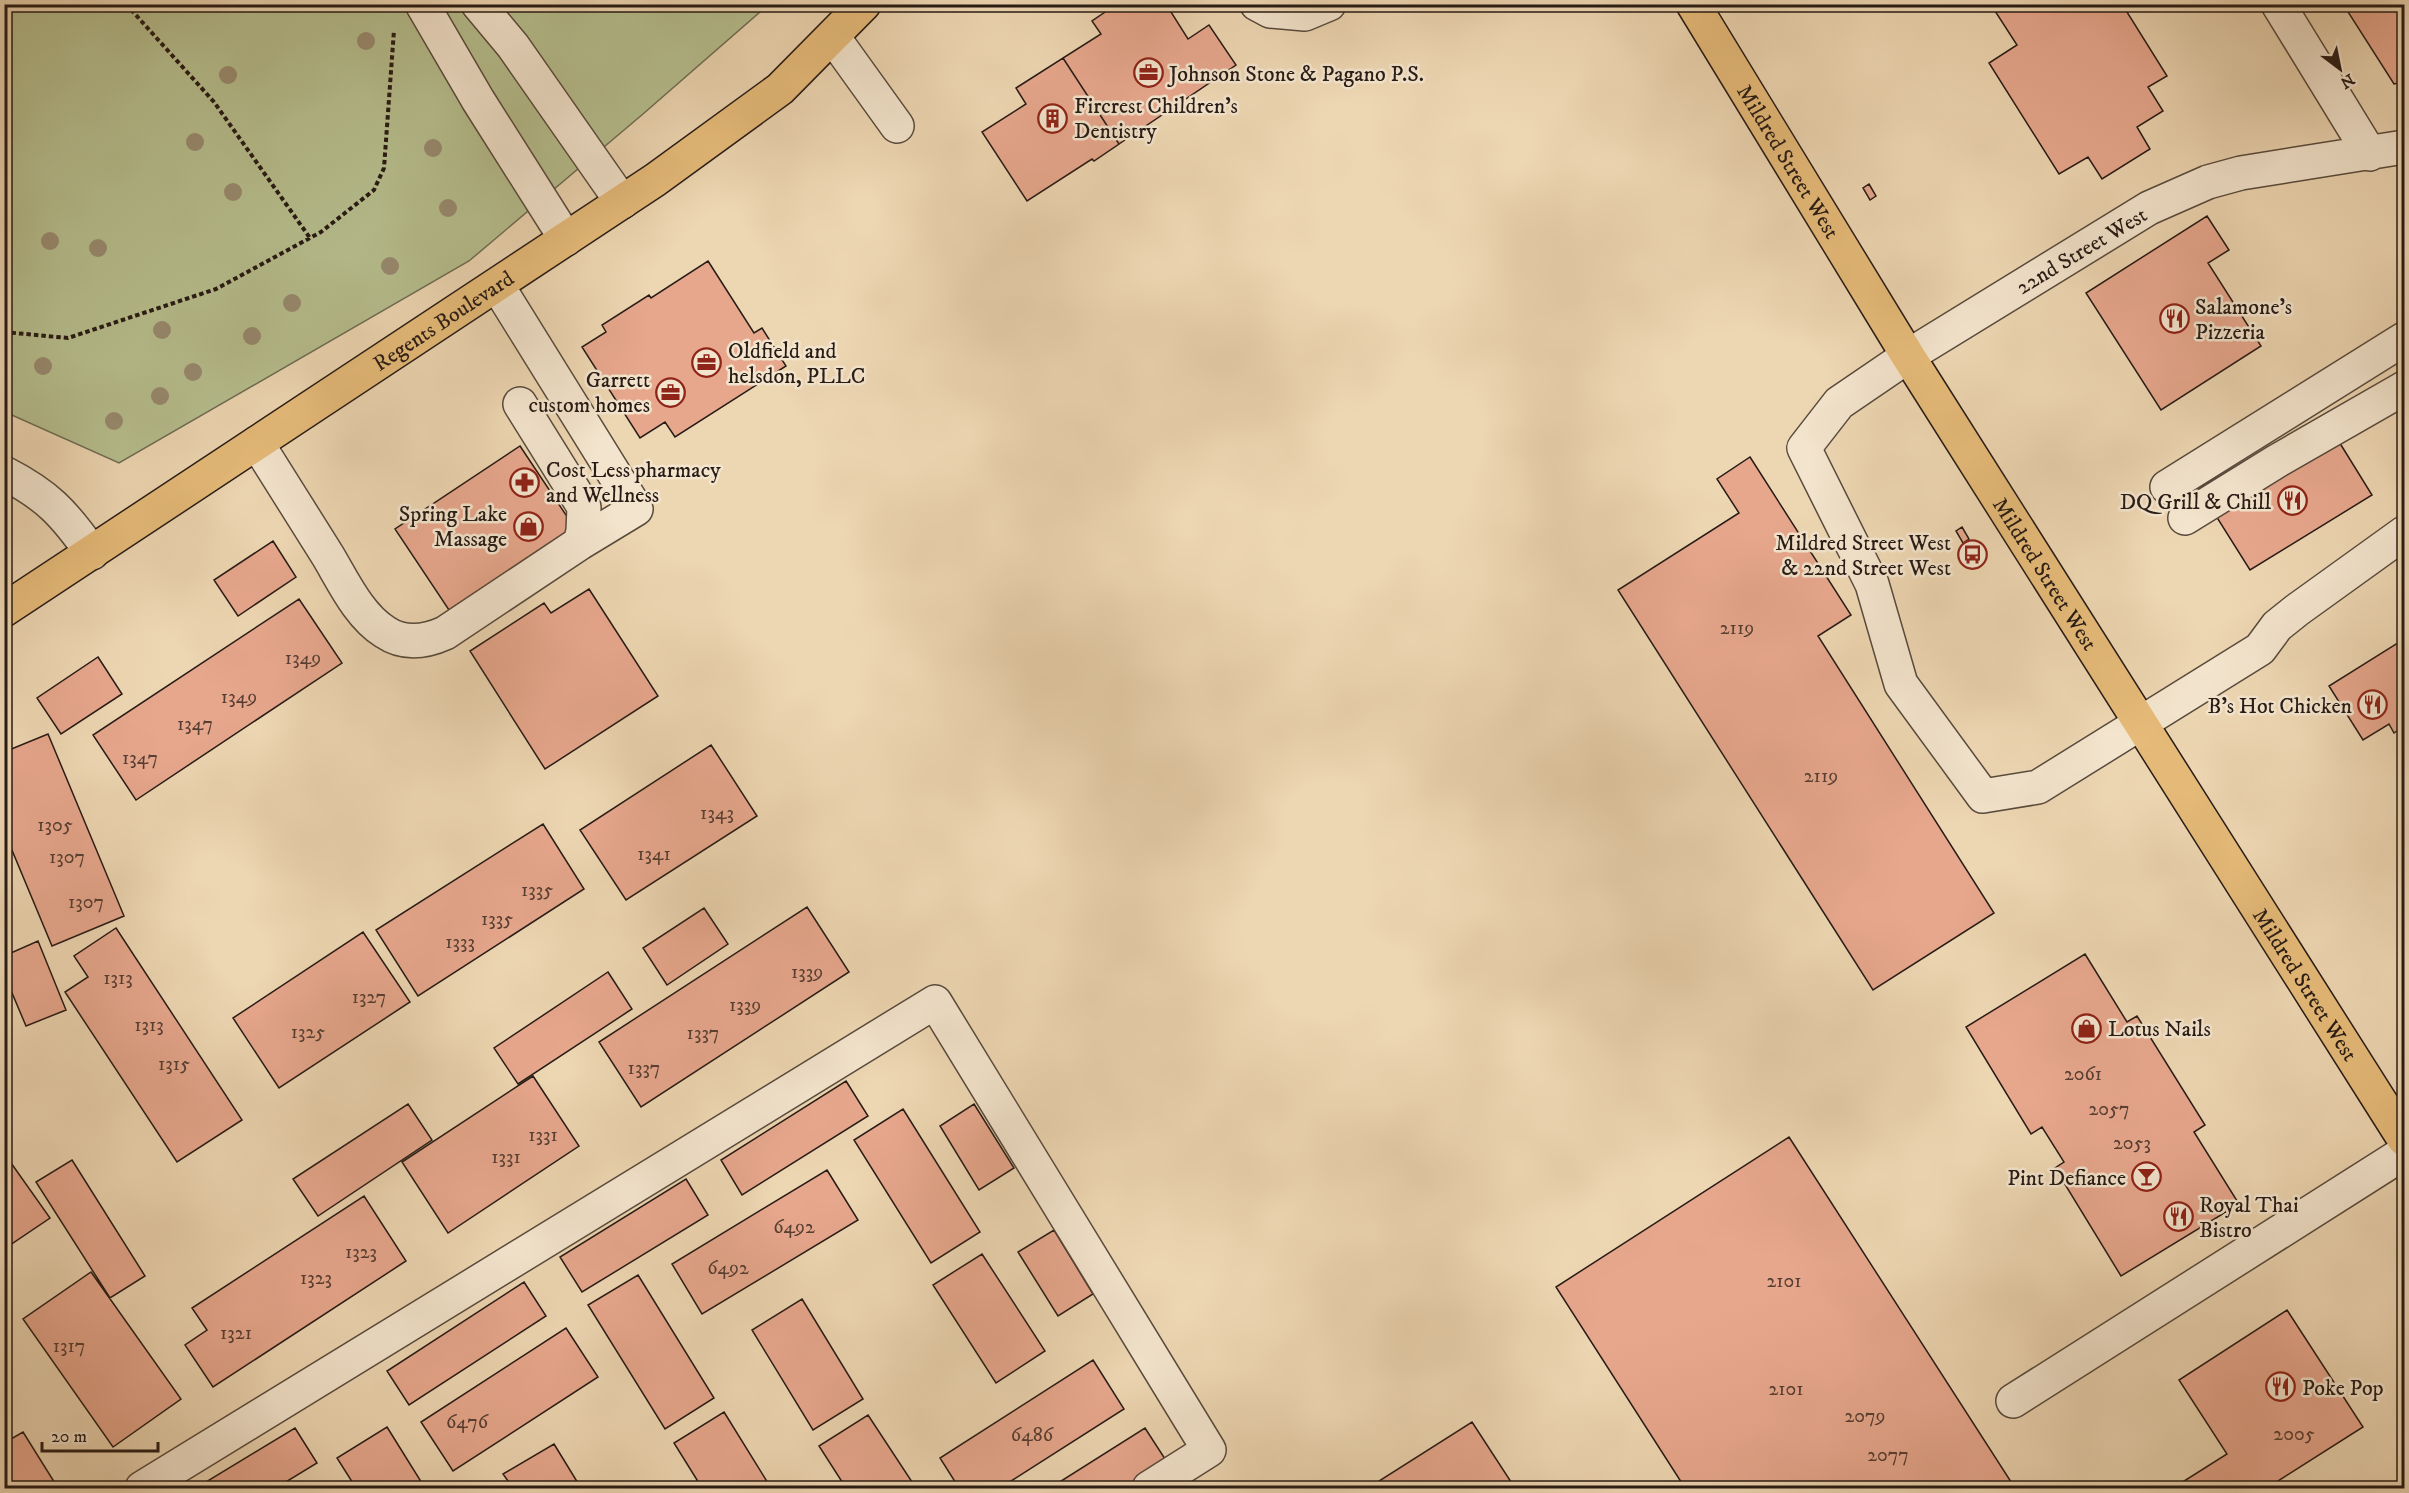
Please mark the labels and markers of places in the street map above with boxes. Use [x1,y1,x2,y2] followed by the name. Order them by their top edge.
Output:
[1132,57,1164,89] office icon: Johnson Stone & Pagano P.S.
[1167,61,1424,88] place label: Johnson Stone & Pagano P.S.
[1074,93,1238,145] place label: Fircrest Children's Dentistry
[1037,102,1069,134] building icon: Fircrest Children's Dentistry
[2195,294,2292,346] place label: Salamone's Pizzeria
[2158,303,2190,335] restaurant icon: Salamone's Pizzeria
[728,338,865,390] place label: Oldfield and helsdon, PLLC
[691,347,723,379] office icon: Oldfield and helsdon, PLLC
[528,367,650,419] place label: Garrett custom homes
[655,376,687,408] office icon: Garrett custom homes
[546,457,721,509] place label: Cost Less pharmacy and Wellness
[509,466,541,498] pharmacy icon: Cost Less pharmacy and Wellness
[2276,485,2308,517] restaurant icon: DQ Grill & Chill
[2120,489,2271,516] place label: DQ Grill & Chill
[399,501,507,553] place label: Spring Lake Massage
[512,510,544,542] shop icon: Spring Lake Massage
[1775,530,1951,582] place label: Mildred Street West & 22nd Street West
[1956,539,1988,571] bus stop icon: Mildred Street West & 22nd Street West
[2357,689,2389,721] restaurant icon: B's Hot Chicken
[2207,693,2352,720] place label: B's Hot Chicken
[2071,1012,2103,1044] shop icon: Lotus Nails
[2108,1016,2211,1043] place label: Lotus Nails
[2131,1161,2163,1193] bar icon: Pint Defiance
[2007,1165,2126,1192] place label: Pint Defiance
[2199,1192,2299,1244] place label: Royal Thai Bistro
[2162,1201,2194,1233] restaurant icon: Royal Thai Bistro
[2265,1371,2297,1403] restaurant icon: Poke Pop
[2302,1375,2384,1402] place label: Poke Pop

